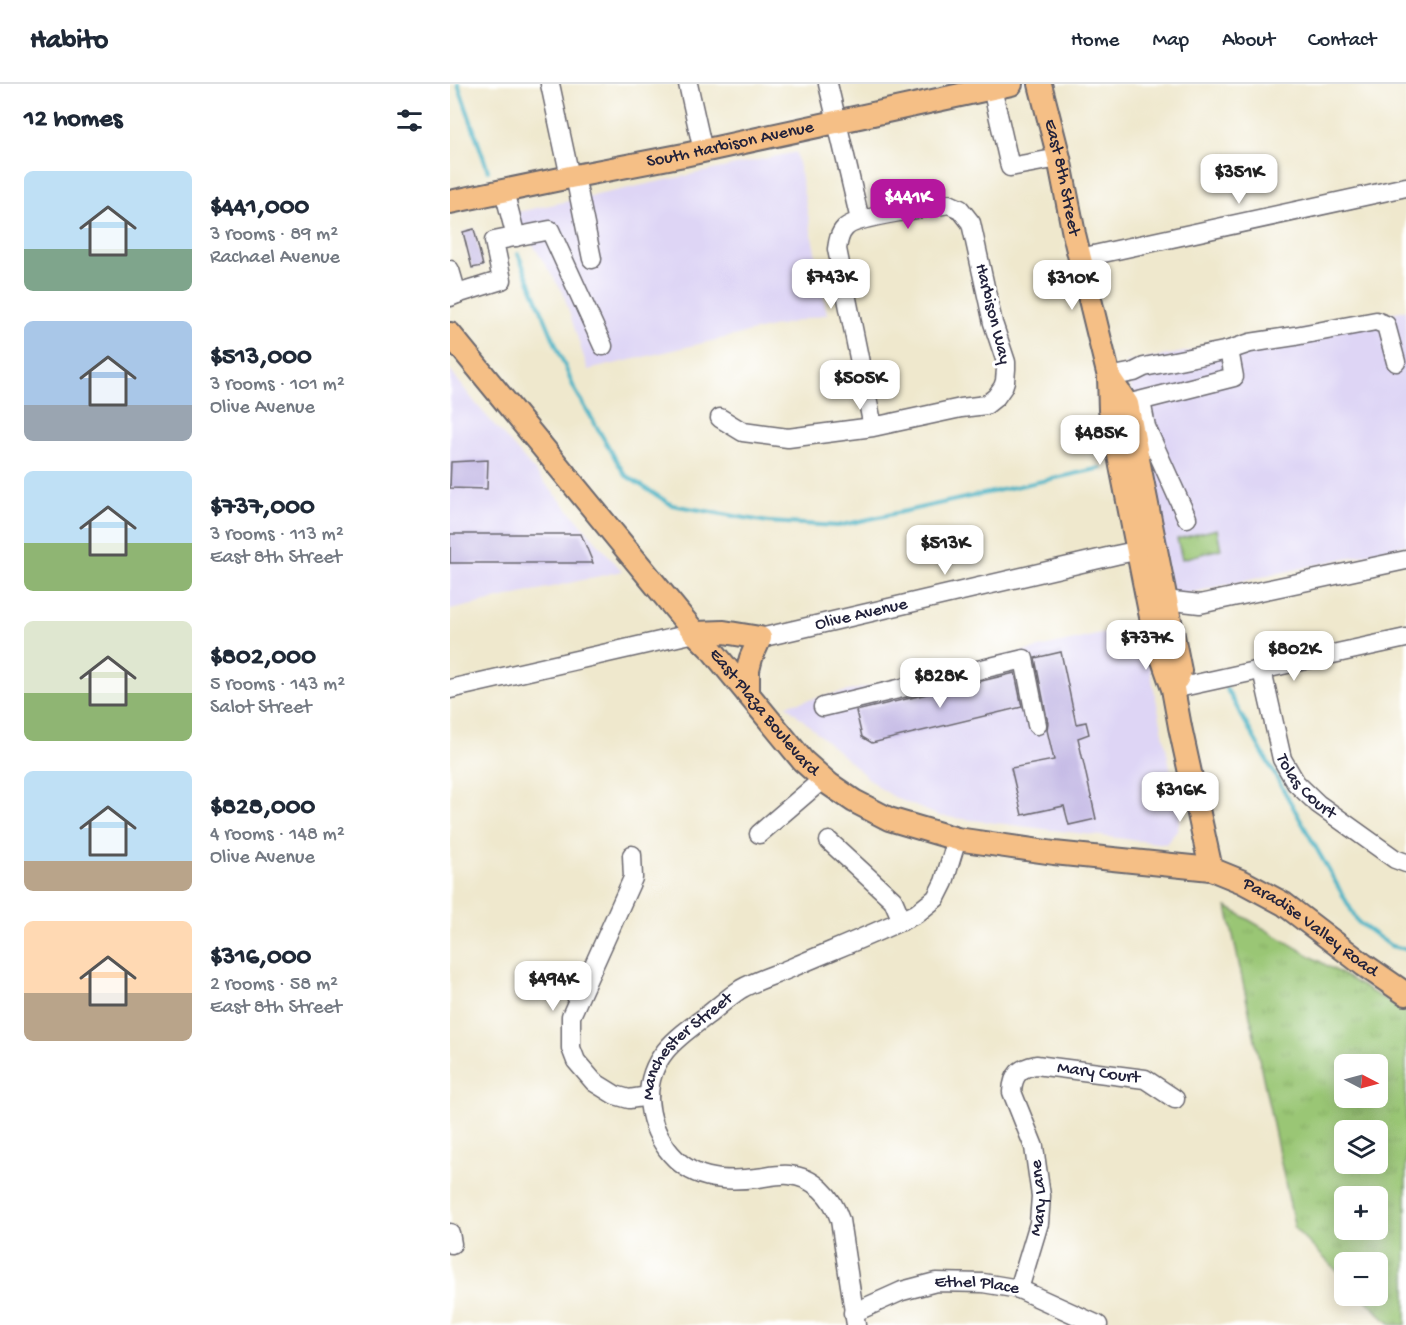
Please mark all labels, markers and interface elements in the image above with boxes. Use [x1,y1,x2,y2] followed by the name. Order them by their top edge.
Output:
[30,25,108,58] text: Habito
[1071,29,1119,54] text: Home
[1152,29,1189,54] text: Map
[1222,29,1275,54] text: About
[1308,29,1376,54] text: Contact
[393,104,426,137] icon: filters
[24,105,122,136] text: 12 homes
[645,116,816,172] street label: South Harbison Avenue
[1039,117,1085,239] street label: East 8th Street
[1197,154,1281,205] pin: $351K
[1215,162,1263,185] text: $351K
[866,179,950,230] pin: $441K
[884,187,932,210] text: $441K
[210,193,309,224] text: $441,000
[72,195,144,267] icon: home
[210,224,338,247] text: 3 rooms · 89 m²
[210,247,340,270] text: Rachael Avenue
[789,259,873,310] pin: $743K
[1030,260,1114,311] pin: $310K
[969,261,1015,367] street label: Harbison Way
[806,267,856,290] text: $743K
[1047,268,1097,291] text: $310K
[210,343,312,374] text: $513,000
[72,345,144,417] icon: home
[818,360,902,411] pin: $505K
[834,368,886,391] text: $505K
[210,374,345,397] text: 3 rooms · 101 m²
[210,397,315,420] text: Olive Avenue
[1058,415,1142,466] pin: $485K
[1075,423,1125,446] text: $485K
[210,493,315,524] text: $737,000
[72,495,144,567] icon: home
[210,524,344,547] text: 3 rooms · 113 m²
[903,525,987,576] pin: $513K
[921,533,969,556] text: $513K
[210,547,342,570] text: East 8th Street
[813,593,910,635] street label: Olive Avenue
[1104,620,1188,671] pin: $737K
[1120,628,1172,651] text: $737K
[1252,631,1336,682] pin: $802K
[1268,639,1320,662] text: $802K
[210,643,316,674] text: $802,000
[704,644,825,782] street label: East Plaza Boulevard
[72,645,144,717] icon: home
[898,658,982,709] pin: $828K
[914,666,966,689] text: $828K
[210,674,345,697] text: 5 rooms · 143 m²
[210,697,311,720] text: Salot Street
[1271,751,1342,825] street label: Tolas Court
[1138,772,1222,823] pin: $316K
[1156,780,1204,803] text: $316K
[210,793,315,824] text: $828,000
[72,795,144,867] icon: home
[210,824,345,847] text: 4 rooms · 148 m²
[210,847,315,870] text: Olive Avenue
[1238,873,1383,983] street label: Paradise Valley Road
[210,943,311,974] text: $316,000
[72,945,144,1017] icon: home
[511,961,595,1012] pin: $494K
[529,969,577,992] text: $494K
[210,974,338,997] text: 2 rooms · 58 m²
[638,987,738,1100] street label: Manchester Street
[210,997,342,1020] text: East 8th Street
[1334,1054,1388,1108] north arrow
[1334,1054,1388,1306] map controls
[1056,1057,1143,1089] street label: Mary Court
[1334,1120,1388,1174] button: layers
[1025,1158,1052,1239] street label: Mary Lane
[1334,1186,1388,1240] button: +
[1334,1252,1388,1306] button: −
[934,1271,1022,1299] street label: Ethel Place

